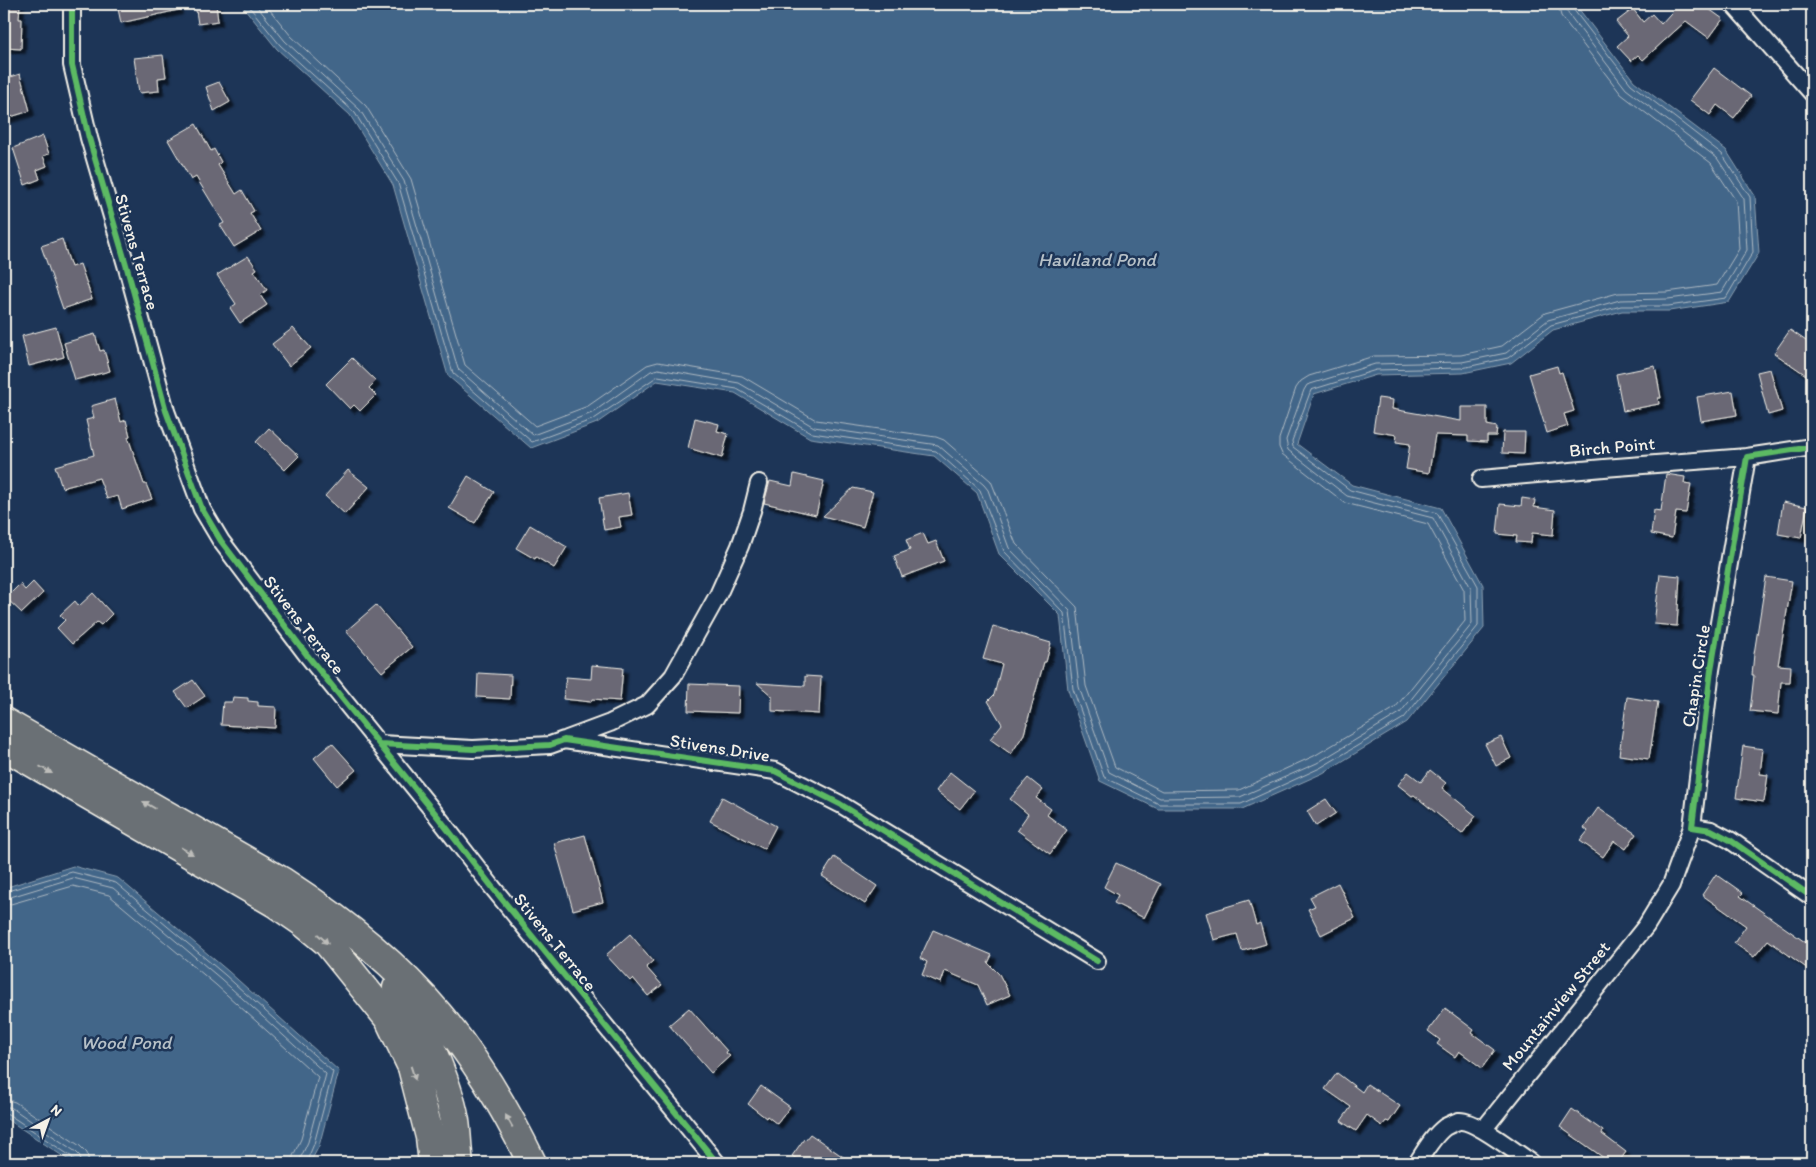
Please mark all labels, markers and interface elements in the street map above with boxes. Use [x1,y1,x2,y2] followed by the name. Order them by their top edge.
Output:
[110,191,164,313] street label: Stivens Terrace
[1038,248,1158,271] water label: Haviland Pond
[1568,432,1656,462] street label: Birch Point
[258,571,350,679] street label: Stivens Terrace
[1677,623,1715,729] street label: Chapin Circle
[668,729,772,767] street label: Stivens Drive
[39,766,53,775] one-way arrow
[143,801,156,810] one-way arrow
[180,847,194,855] one-way arrow
[509,889,601,995] street label: Stivens Terrace
[316,934,329,945] one-way arrow
[1497,937,1615,1075] street label: Mountainview Street
[81,1031,173,1054] water label: Wood Pond
[410,1065,417,1080] one-way arrow
[22,1094,72,1144] north arrow
[47,1101,65,1120] text: N
[505,1113,513,1128] one-way arrow

